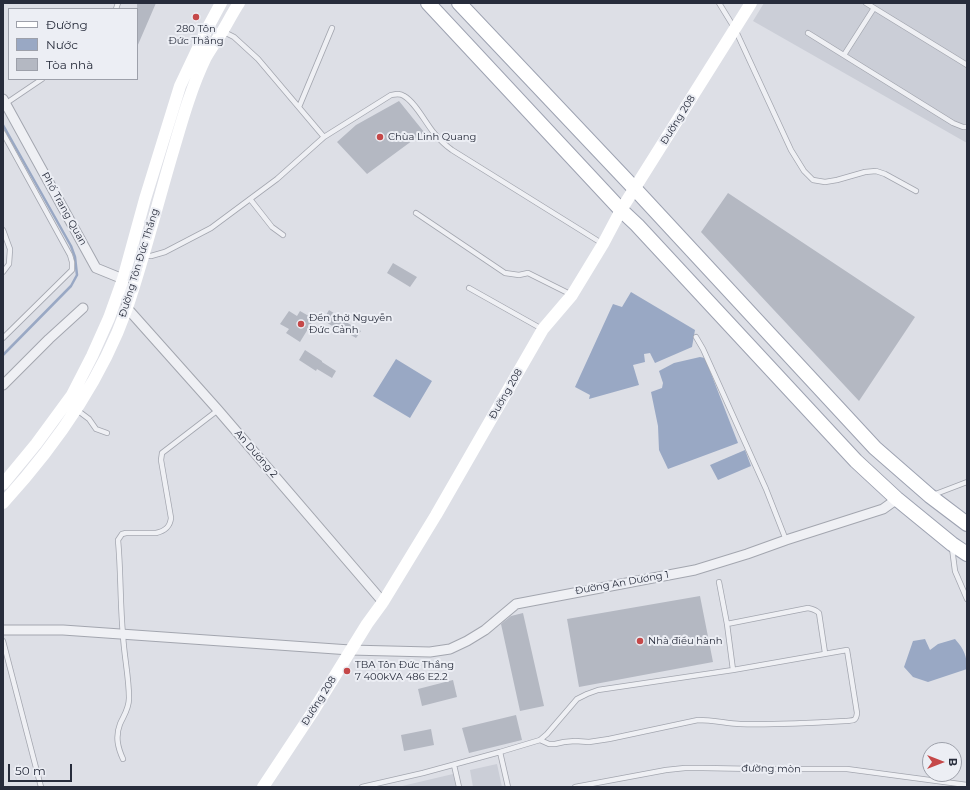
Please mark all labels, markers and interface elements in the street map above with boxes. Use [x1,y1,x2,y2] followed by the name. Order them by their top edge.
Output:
[8,8,138,80] legend
[191,12,201,22] marker: 280 Tôn Đức Thắng
[46,17,88,32] text: Đường
[168,23,224,46] place label: 280 Tôn Đức Thắng
[46,37,78,52] text: Nước
[46,57,93,72] text: Tòa nhà
[658,93,698,147] street label: Đường 208
[388,131,476,143] place label: Chùa Linh Quang
[375,132,385,142] marker: Chùa Linh Quang
[39,170,89,248] street label: Phố Trang Quan
[117,207,161,319] street label: Đường Tôn Đức Thắng
[309,312,392,336] place label: Đền thờ Nguyễn Đức Cảnh
[296,319,306,329] marker: Đền thờ Nguyễn Đức Cảnh
[487,367,525,421] street label: Đường 208
[232,428,280,480] street label: An Dương 2
[574,569,670,597] street label: Đường An Dương 1
[648,635,722,647] place label: Nhà điều hành
[635,636,645,646] marker: Nhà điều hành
[355,659,454,682] place label: TBA Tôn Đức Thắng 7 400kVA 486 E2.2
[342,666,352,676] marker: TBA Tôn Đức Thắng 7 400kVA 486 E2.2
[299,674,339,728] street label: Đường 208
[922,742,962,782] north arrow
[10,756,74,782] scale bar
[946,758,960,766] text: B
[741,762,801,776] street label: đường mòn
[15,763,46,778] text: 50 m

